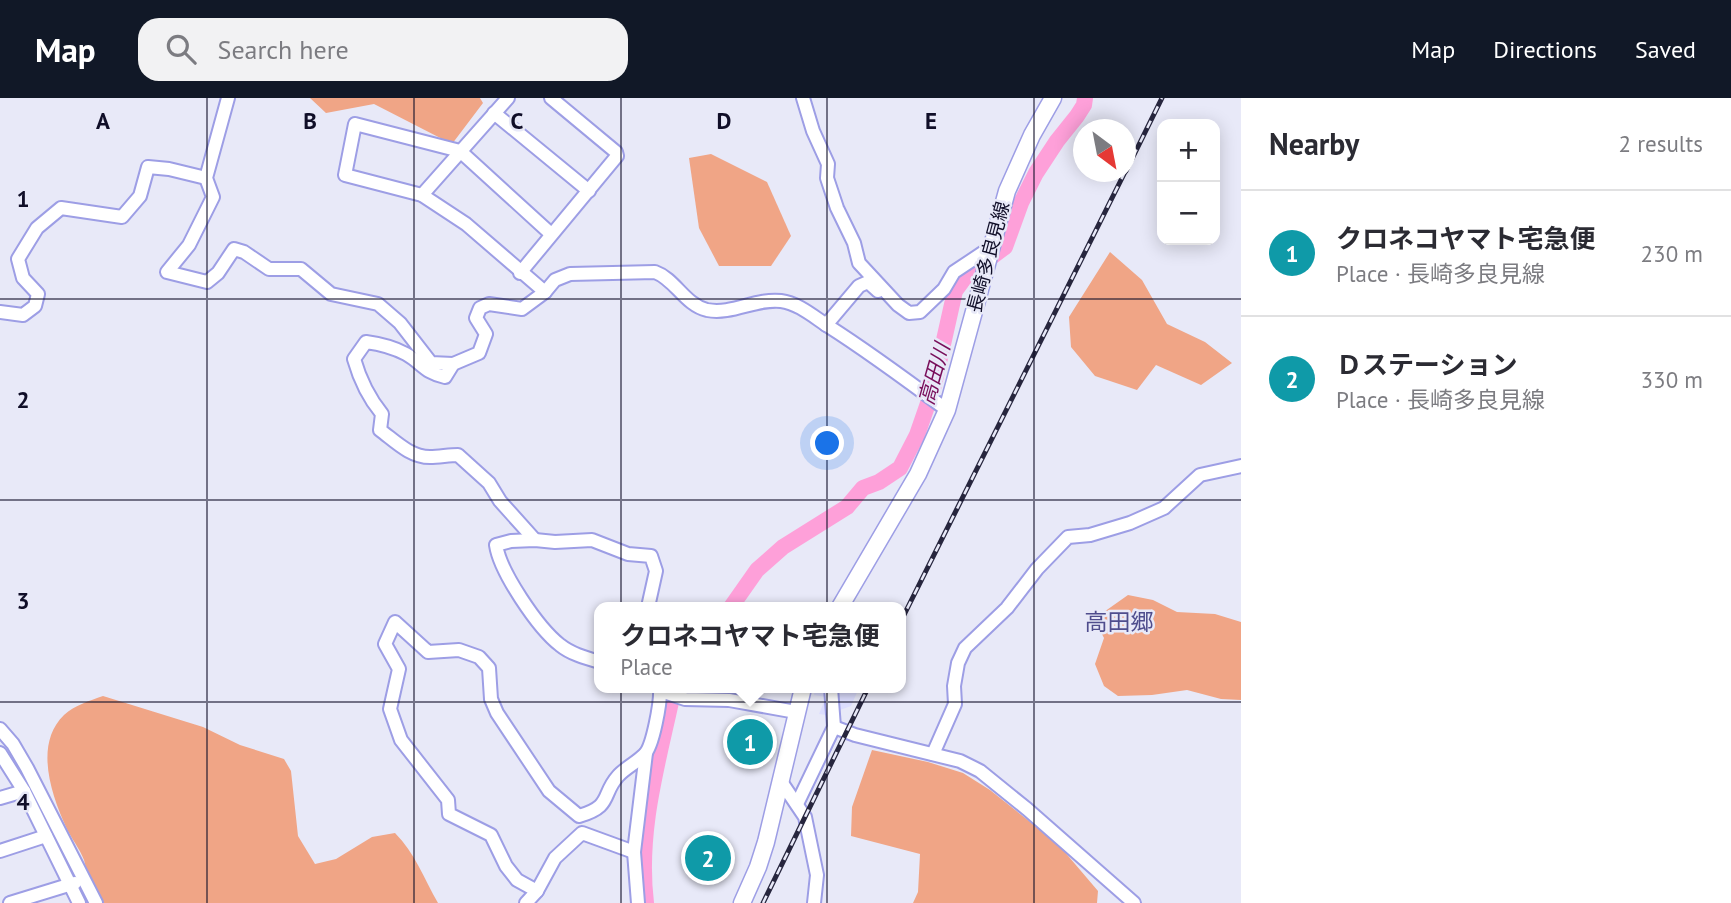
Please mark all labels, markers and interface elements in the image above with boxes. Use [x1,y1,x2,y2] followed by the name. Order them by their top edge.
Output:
[138,18,628,81] search box
[35,28,96,71] text: Map
[162,30,200,68] icon: search
[218,33,349,66] text: Search here
[1411,34,1455,65] text: Map
[1493,34,1597,65] text: Directions
[1635,34,1696,65] text: Saved
[96,106,110,135] text: A
[303,106,317,135] text: B
[511,106,524,135] text: C
[717,106,731,135] text: D
[925,106,937,135] text: E
[1073,119,1136,182] north arrow
[1157,119,1220,245] map controls
[1157,119,1220,182] button: +
[1269,124,1359,163] text: Nearby
[1619,129,1703,158] text: 2 results
[1157,182,1220,245] button: −
[16,184,30,213] text: 1
[962,199,1014,315] street label: 長崎多良見線
[1336,222,1595,255] text: クロネコヤマト宅急便
[1285,239,1299,268] text: 1
[1641,239,1703,268] text: 230 m
[1336,259,1545,288] text: Place · 長崎多良見線
[912,338,956,408] water label: 高田川
[1336,348,1517,381] text: Ｄステーション
[1285,365,1299,394] text: 2
[1641,365,1703,394] text: 330 m
[16,385,30,414] text: 2
[1336,385,1545,414] text: Place · 長崎多良見線
[810,426,844,460] your location
[16,586,30,615] text: 3
[594,602,906,693] popup
[1085,607,1154,636] district label: 高田郷
[620,619,880,652] text: クロネコヤマト宅急便
[620,652,673,681] text: Place
[727,716,773,768] pin: 1
[16,787,30,816] text: 4
[685,832,731,884] pin: 2

